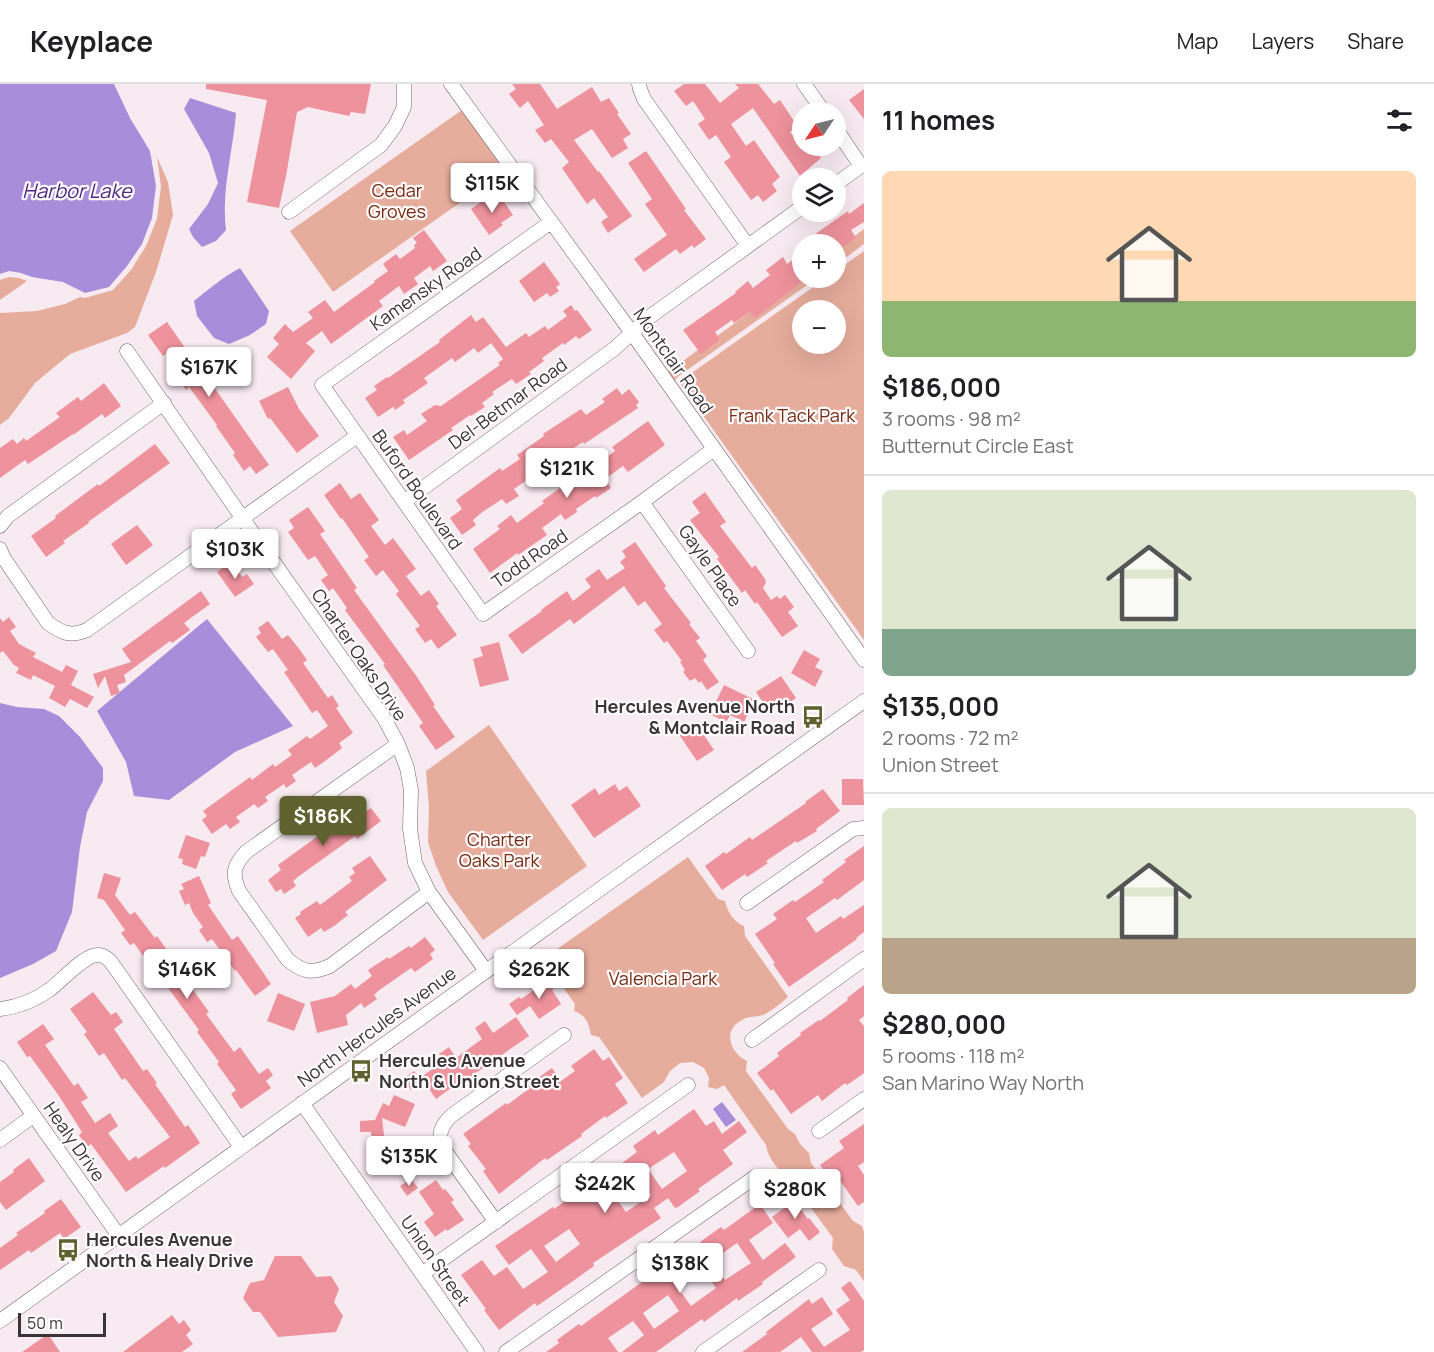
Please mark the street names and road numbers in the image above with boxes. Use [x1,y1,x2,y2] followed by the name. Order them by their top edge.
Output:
[365,241,486,336] street label: Kamensky Road
[628,303,719,418] street label: Montclair Road
[443,352,572,454] street label: Del-Betmar Road
[367,425,468,554] street label: Buford Boulevard
[674,520,748,611] street label: Gayle Place
[487,523,572,593] street label: Todd Road
[307,584,413,725] street label: Charter Oaks Drive
[292,961,460,1092] street label: North Hercules Avenue
[39,1097,111,1186] street label: Healy Drive
[396,1210,476,1310] street label: Union Street

